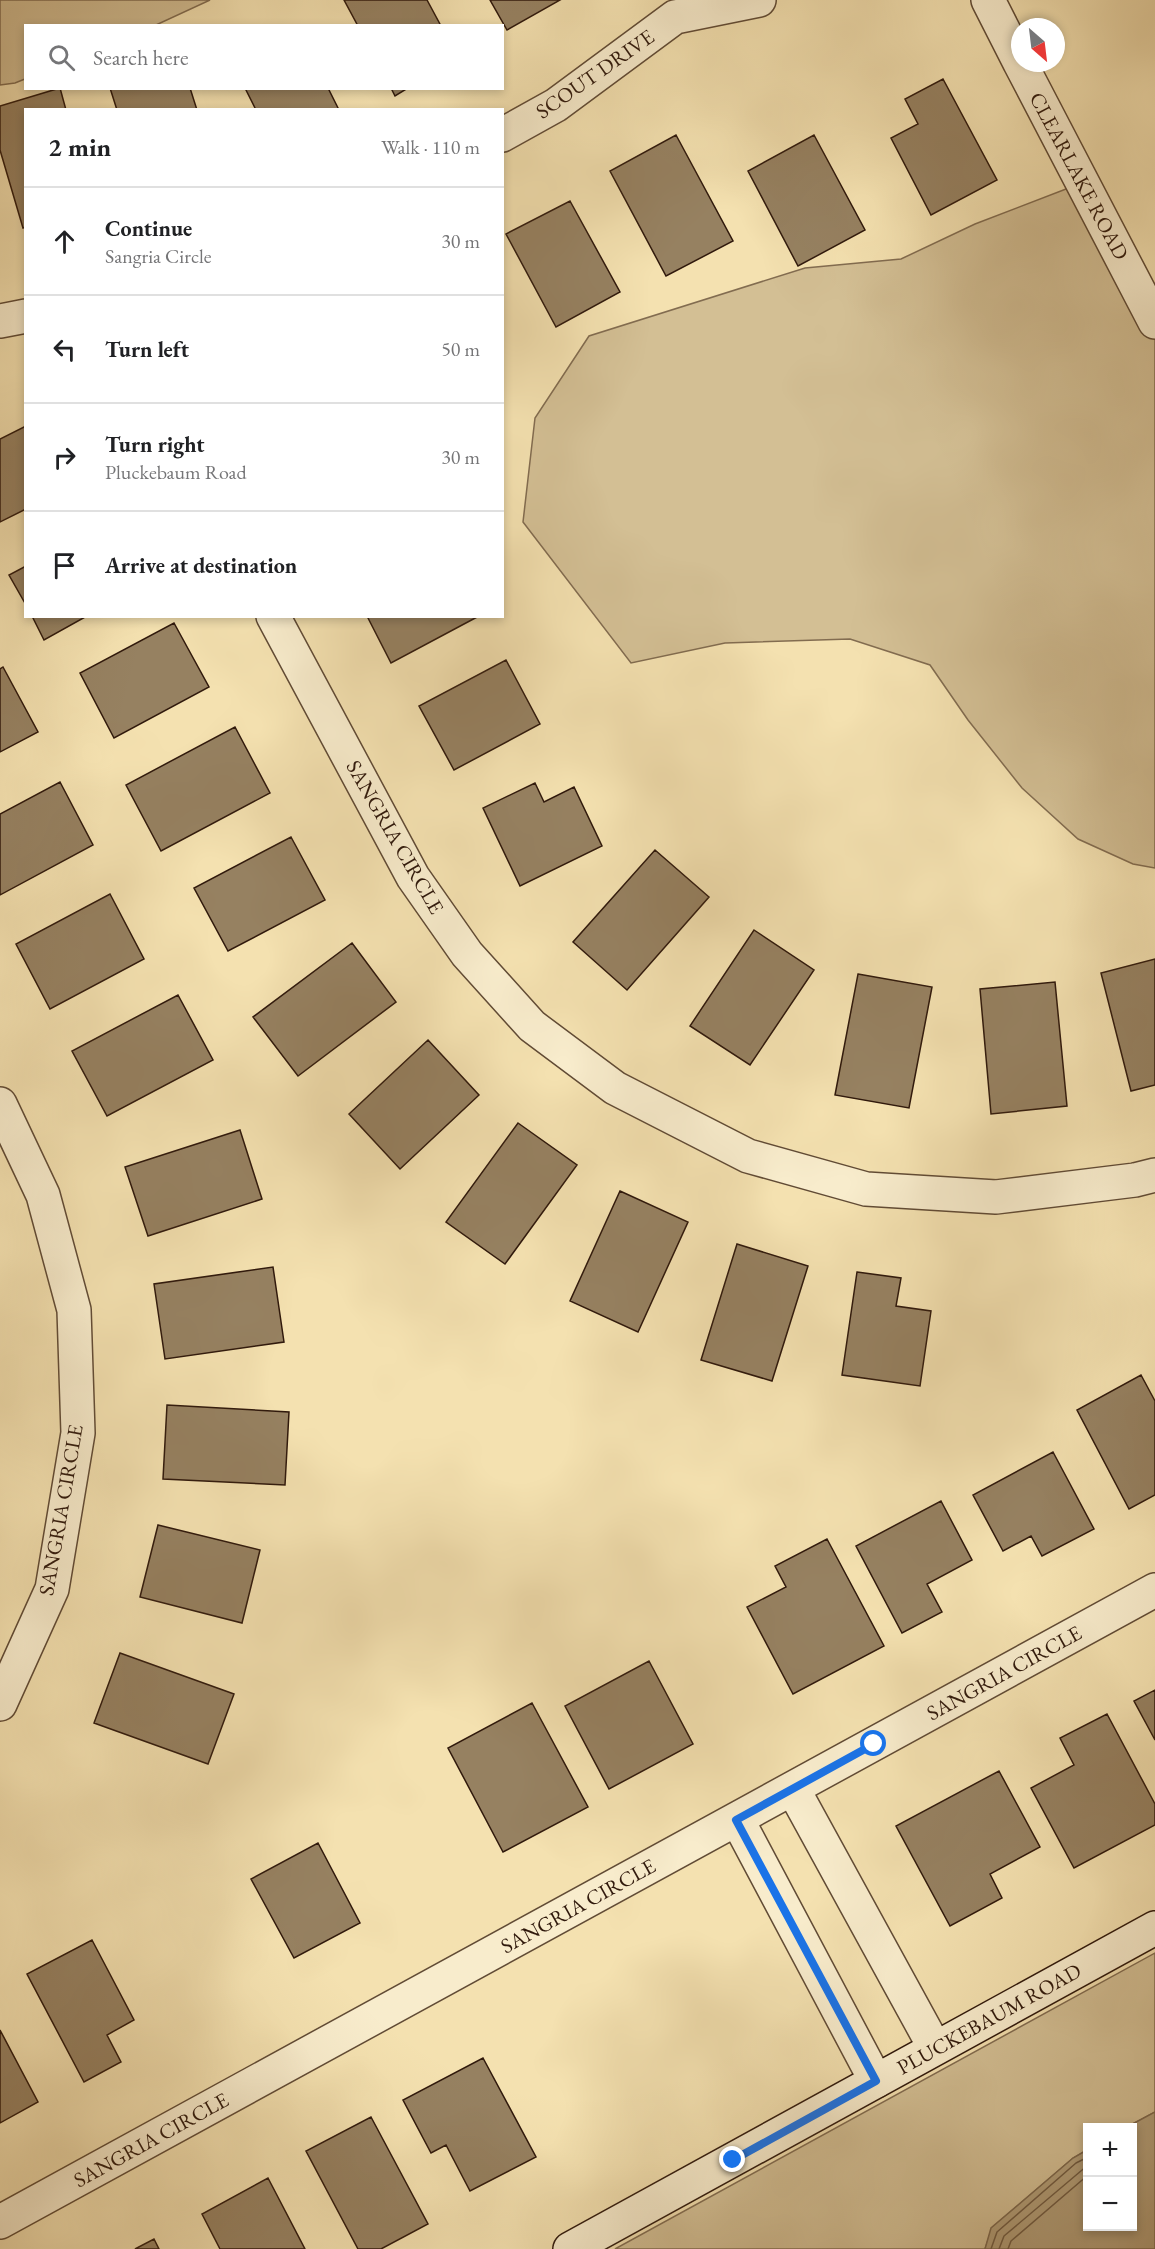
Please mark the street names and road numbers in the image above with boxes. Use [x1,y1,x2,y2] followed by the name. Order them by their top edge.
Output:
[530,23,659,124] street label: SCOUT DRIVE
[1024,87,1135,265] street label: CLEARLAKE ROAD
[340,755,450,919] street label: SANGRIA CIRCLE
[32,1422,89,1598] street label: SANGRIA CIRCLE
[922,1619,1086,1726] street label: SANGRIA CIRCLE
[496,1852,660,1959] street label: SANGRIA CIRCLE
[892,1957,1086,2080] street label: PLUCKEBAUM ROAD
[69,2086,233,2193] street label: SANGRIA CIRCLE

